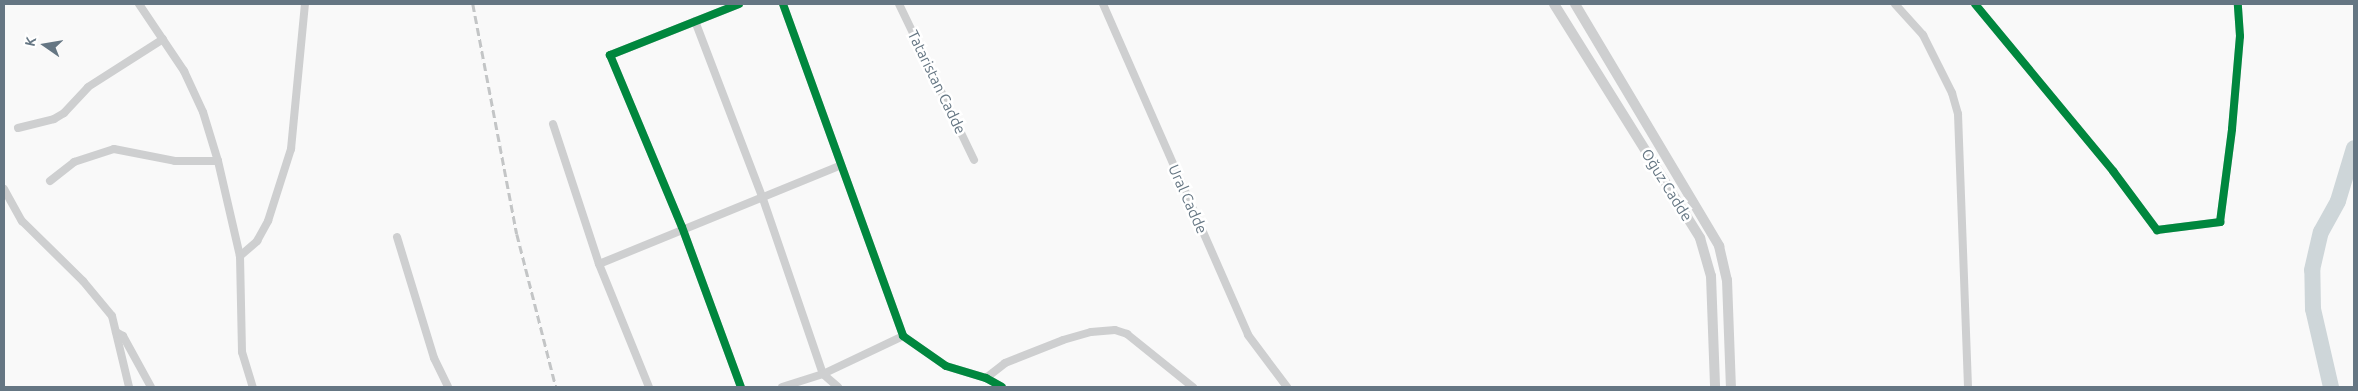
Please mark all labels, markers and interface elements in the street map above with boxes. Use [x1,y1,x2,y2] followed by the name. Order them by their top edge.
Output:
[20,20,70,70] north arrow
[904,27,970,137] street label: Tataristan Cadde
[22,35,39,48] text: K
[1638,145,1696,225] street label: Oğuz Cadde
[1165,162,1211,236] street label: Ural Cadde

